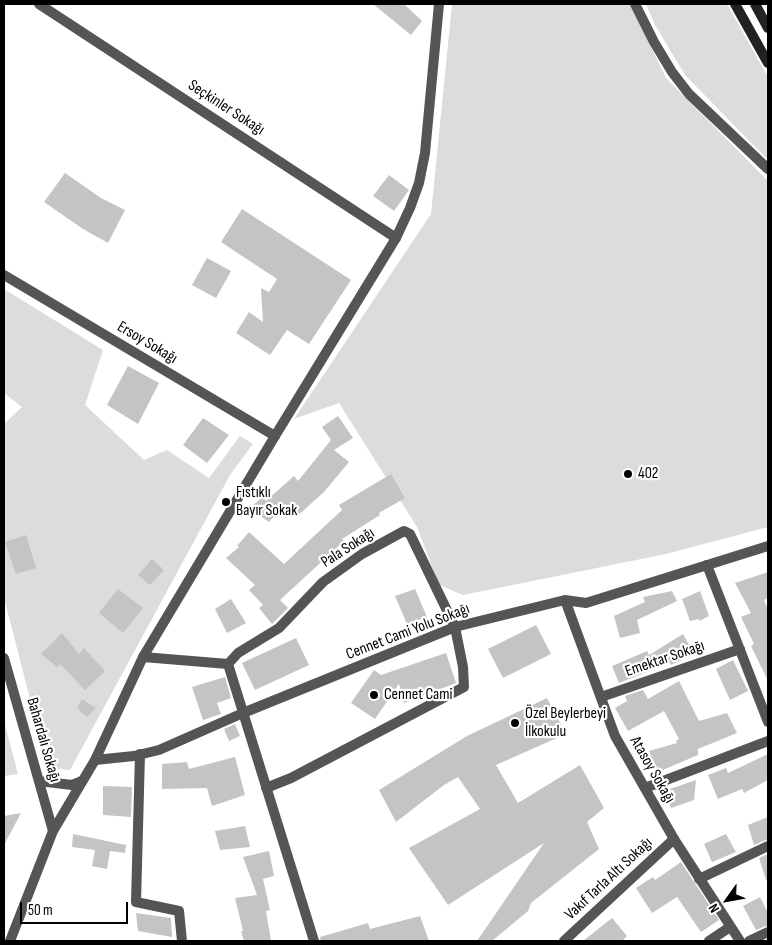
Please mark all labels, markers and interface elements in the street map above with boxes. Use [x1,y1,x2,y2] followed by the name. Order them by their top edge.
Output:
[184,76,268,140] street label: Seçkinler Sokağı
[113,318,181,368] street label: Ersoy Sokağı
[638,464,658,484] place label: 402
[622,468,634,480] marker: 402
[236,483,297,521] place label: Fıstıklı Bayır Sokak
[220,496,232,508] marker: Fıstıklı Bayır Sokak
[318,524,378,572] street label: Pala Sokağı
[343,600,473,664] street label: Cennet Cami Yolu Sokağı
[623,636,707,682] street label: Emektar Sokağı
[384,685,452,705] place label: Cennet Cami
[368,689,380,701] marker: Cennet Cami
[22,695,64,785] street label: Bahardalı Sokağı
[525,704,606,742] place label: Özel Beylerbeyi İlkokulu
[509,717,521,729] marker: Özel Beylerbeyi İlkokulu
[625,733,679,807] street label: Atasoy Sokağı
[561,834,657,924] street label: Vakıf Tarla Altı Sokağı
[702,875,752,925] north arrow
[22,892,130,924] scale bar
[28,901,53,920] text: 50 m
[705,901,723,916] text: N

